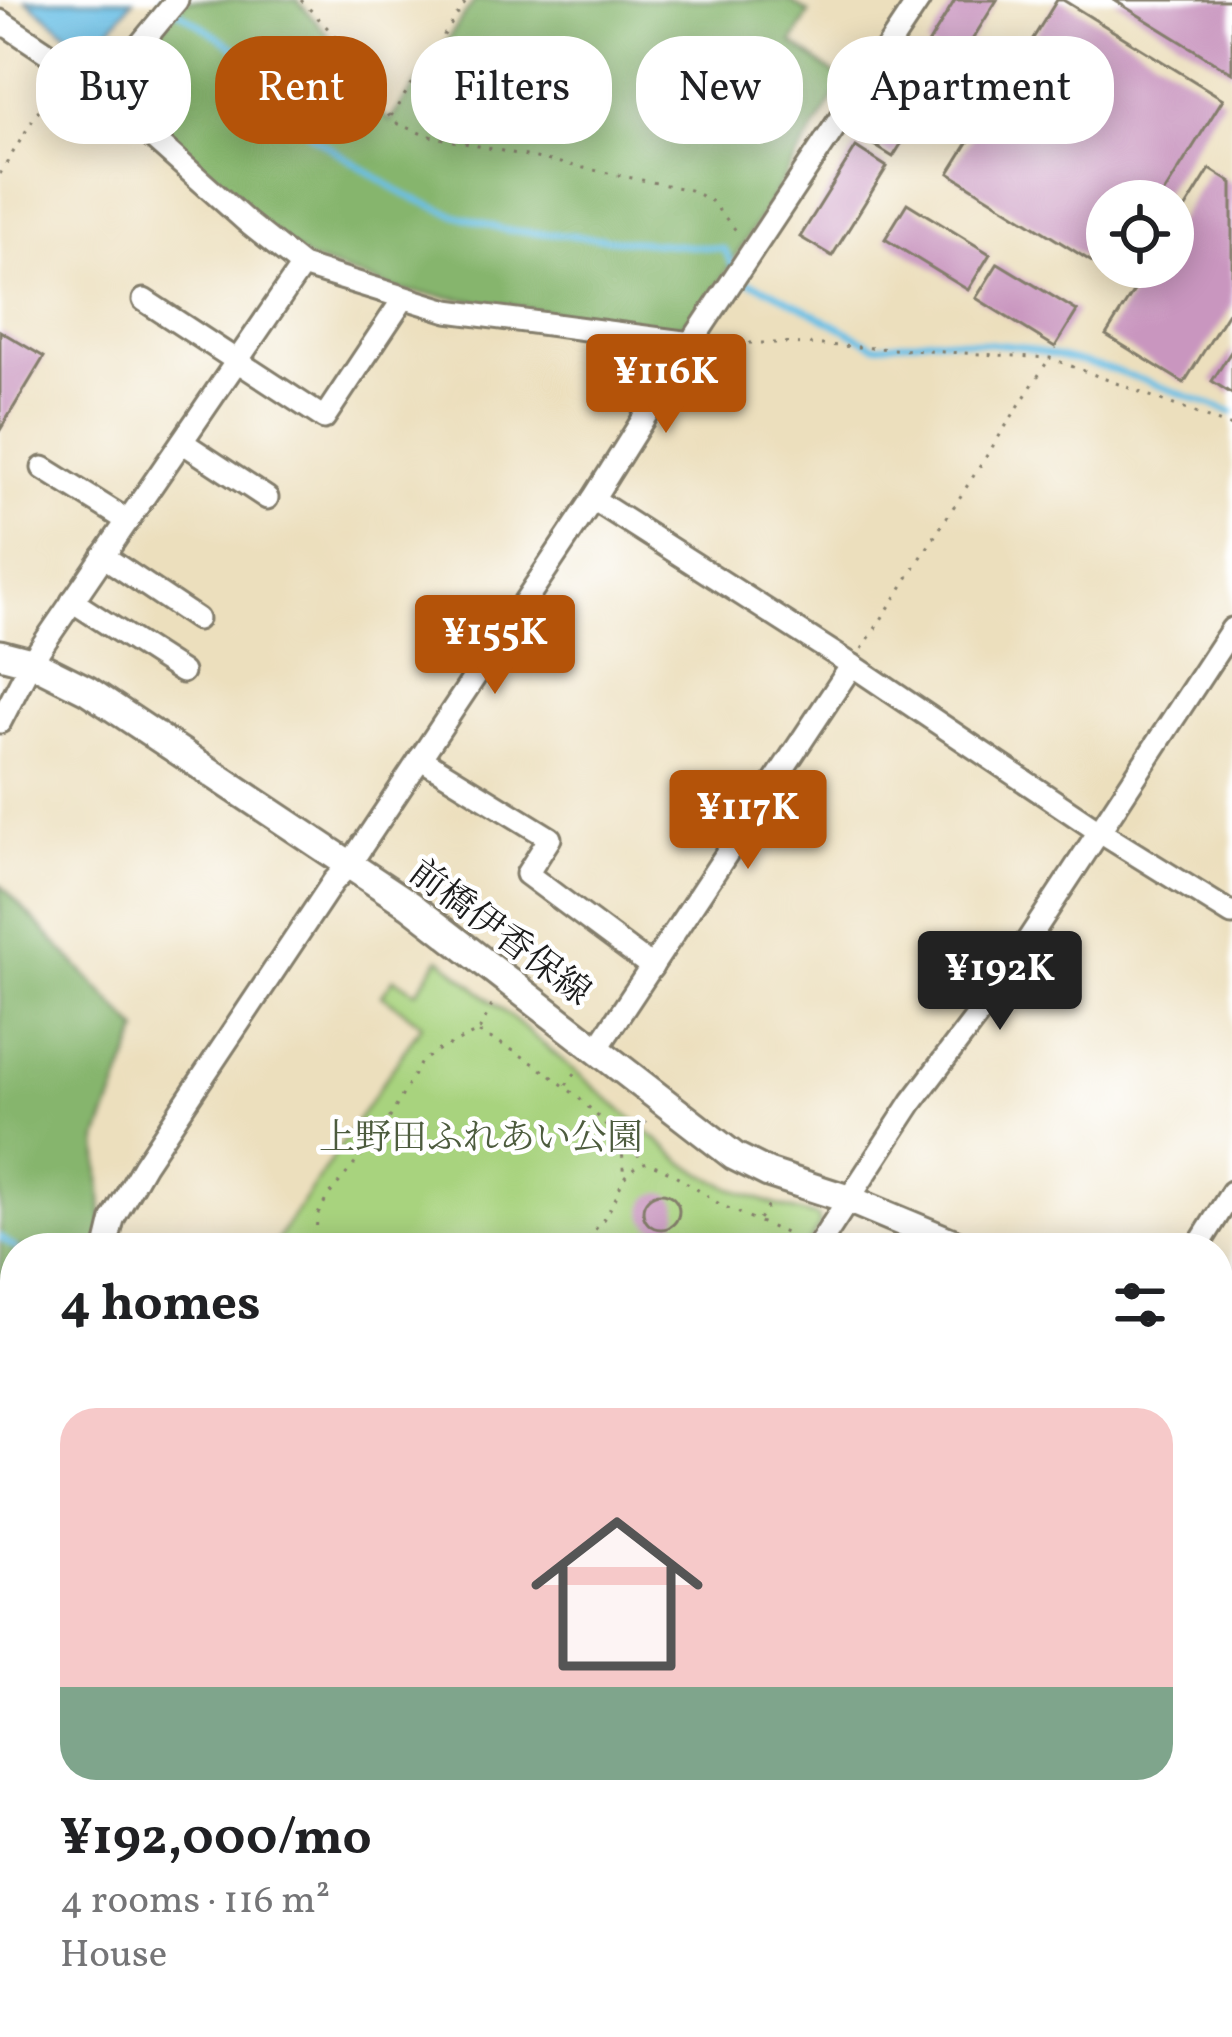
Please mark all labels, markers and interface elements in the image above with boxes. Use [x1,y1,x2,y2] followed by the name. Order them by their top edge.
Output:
[36,36,191,144] chip: Buy
[215,36,387,144] chip: Rent
[411,36,612,144] chip: Filters
[636,36,803,144] chip: New
[827,36,1114,144] chip: Apartment
[1086,180,1194,288] map controls
[1086,180,1194,288] button: locate
[582,334,750,436] pin: ¥116K
[613,346,719,400] text: ¥116K
[411,595,579,697] pin: ¥155K
[442,607,548,661] text: ¥155K
[664,770,832,872] pin: ¥117K
[697,782,799,836] text: ¥117K
[397,849,600,1019] street label: 前橋伊香保線
[916,931,1084,1033] pin: ¥192K
[945,943,1055,997] text: ¥192K
[319,1115,643,1165] park label: 上野田ふれあい公園
[60,1270,261,1341] text: 4 homes
[1107,1272,1173,1338] icon: filters
[509,1486,725,1702] icon: home
[60,1804,372,1875] text: ¥192,000/mo
[60,1875,330,1929] text: 4 rooms · 116 m²
[60,1929,167,1983] text: House

